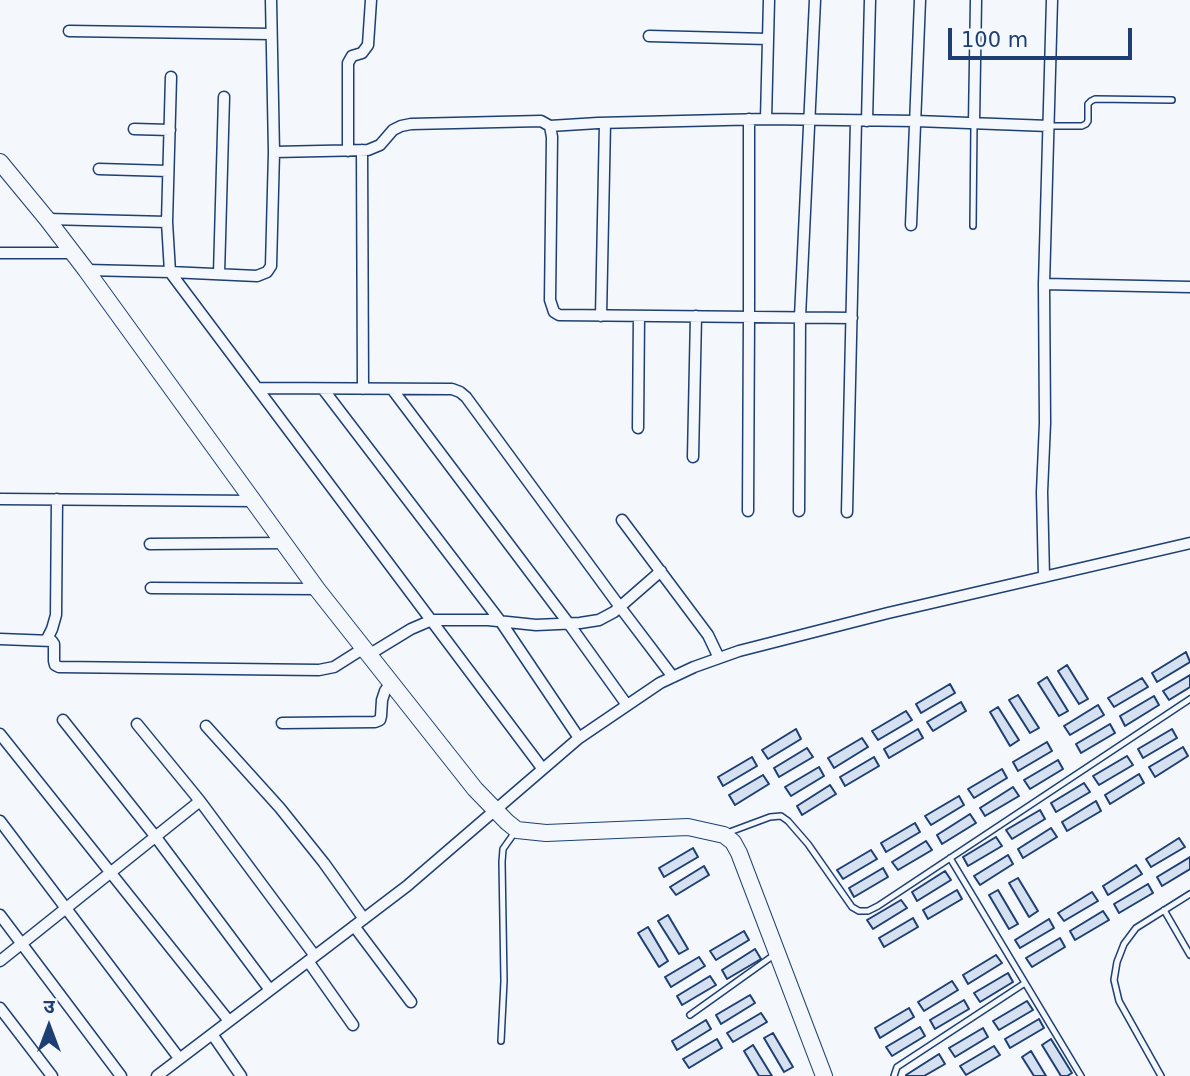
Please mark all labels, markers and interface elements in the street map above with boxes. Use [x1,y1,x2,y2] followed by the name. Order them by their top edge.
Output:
[952,14,1136,58] scale bar
[961,28,1028,52] text: 100 m
[14,992,84,1062] north arrow
[43,995,55,1017] text: उ

